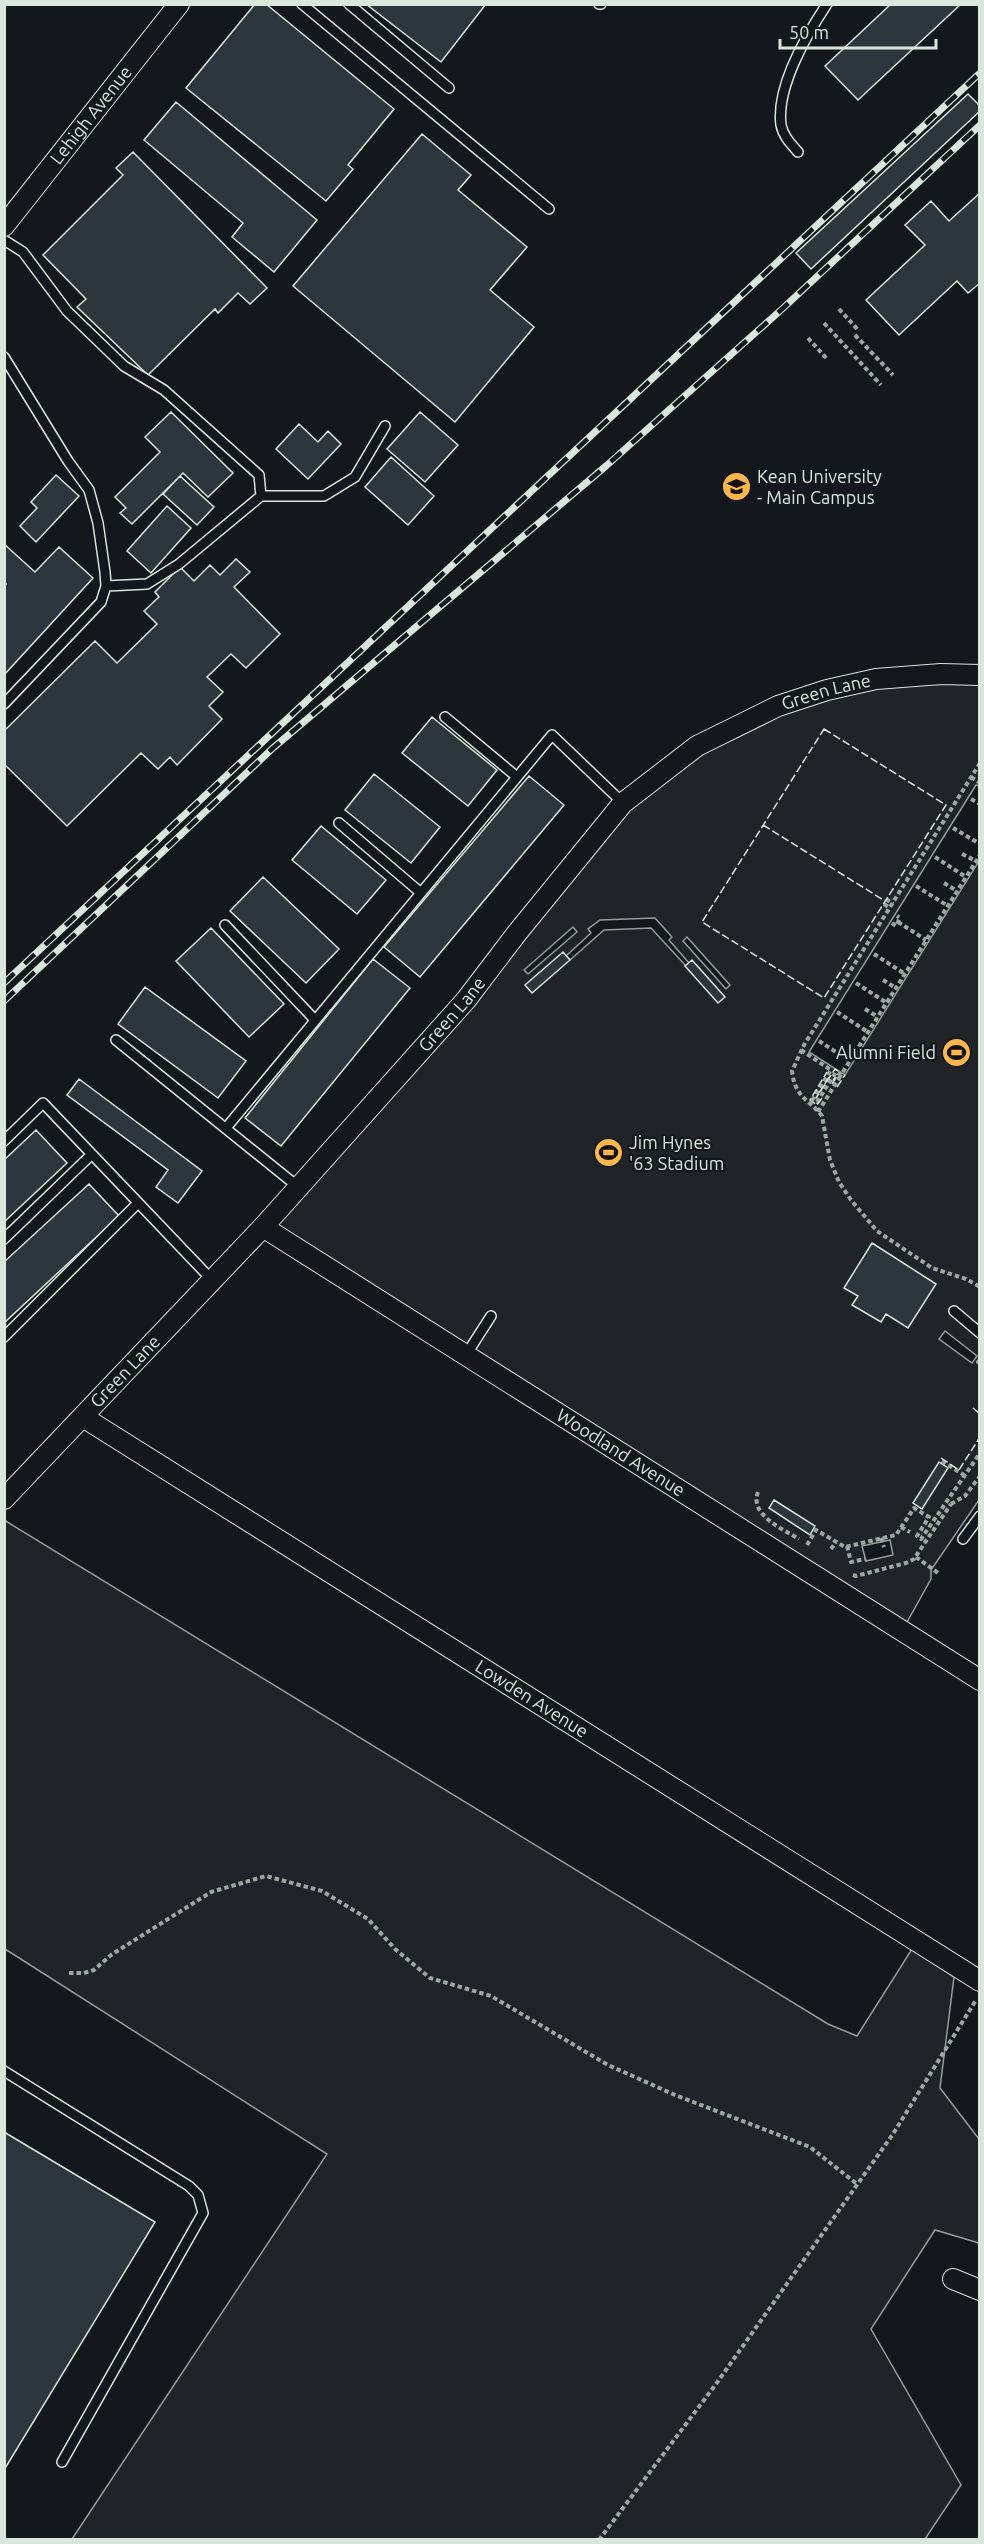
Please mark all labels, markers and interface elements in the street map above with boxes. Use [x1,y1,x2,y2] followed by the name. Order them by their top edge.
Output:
[780,12,936,50] scale bar
[789,22,829,42] text: 50 m
[46,62,135,168] street label: Lehigh Avenue
[757,466,882,507] place label: Kean University - Main Campus
[720,471,752,503] school or university icon: Kean University - Main Campus
[779,670,872,713] street label: Green Lane
[414,973,489,1055] street label: Green Lane
[941,1037,973,1069] sports icon: Alumni Field
[836,1042,936,1062] place label: Alumni Field
[629,1132,724,1173] place label: Jim Hynes '63 Stadium
[592,1137,624,1169] sports icon: Jim Hynes '63 Stadium
[86,1331,164,1411] street label: Green Lane
[553,1404,689,1500] street label: Woodland Avenue
[472,1655,592,1741] street label: Lowden Avenue

